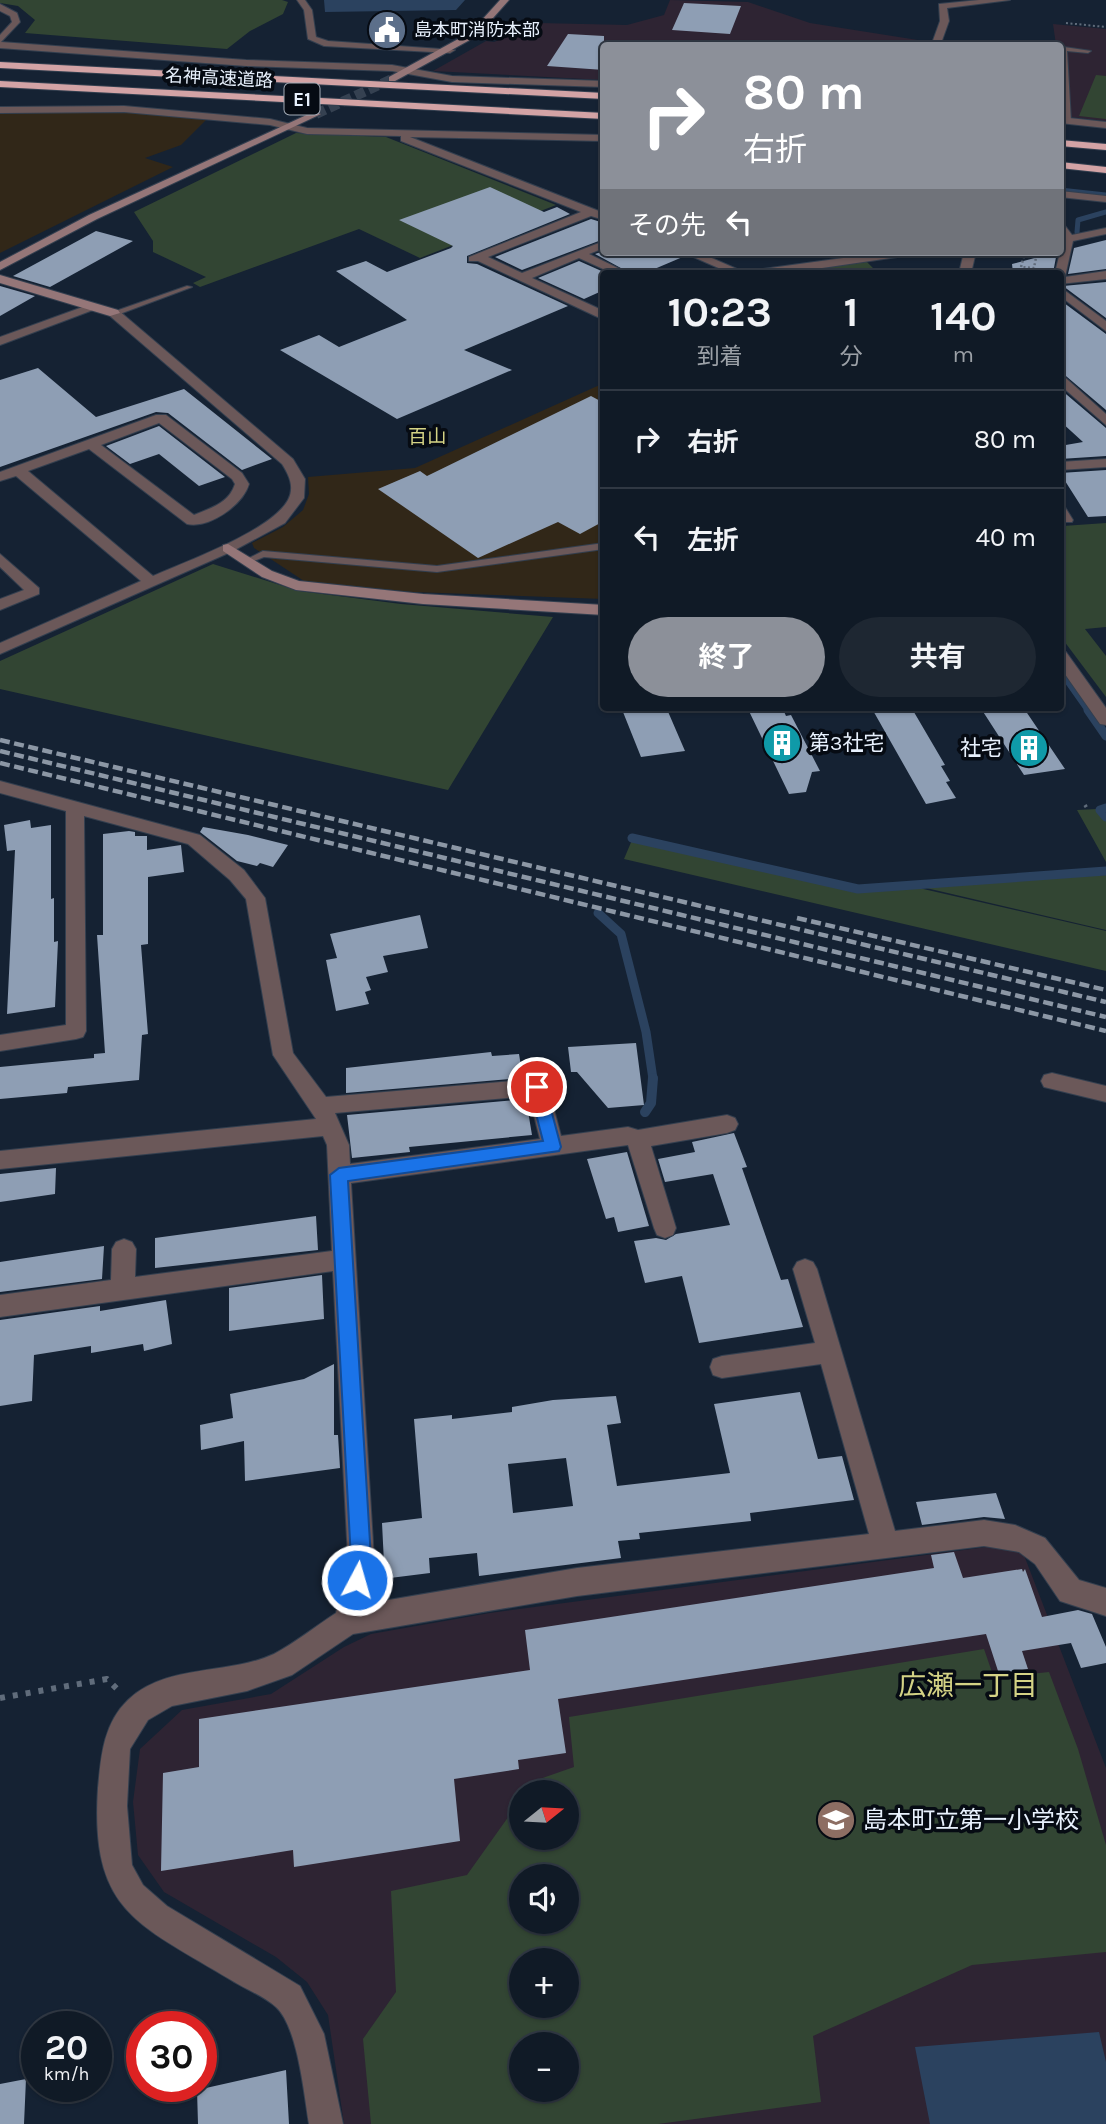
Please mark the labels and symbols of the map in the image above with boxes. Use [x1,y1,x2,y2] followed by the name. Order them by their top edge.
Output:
[366,9,408,51] public building icon: 島本町消防本部
[414,19,540,41] place label: 島本町消防本部
[164,64,274,92] street label: 名神高速道路
[284,83,320,114] road number: E1
[408,426,446,448] district label: 百山
[761,722,803,764] building icon: 第3社宅
[1008,727,1050,769] building icon: 社宅
[809,731,884,755] place label: 第3社宅
[960,736,1002,760] place label: 社宅
[507,1057,567,1117] pin
[320,1543,394,1617] position arrow
[898,1669,1038,1702] district label: 広瀬一丁目
[509,1780,579,1850] north arrow
[815,1799,857,1841] school or university icon: 島本町立第一小学校
[863,1806,1079,1834] place label: 島本町立第一小学校
[126,2011,217,2102] speed limit sign: 30

